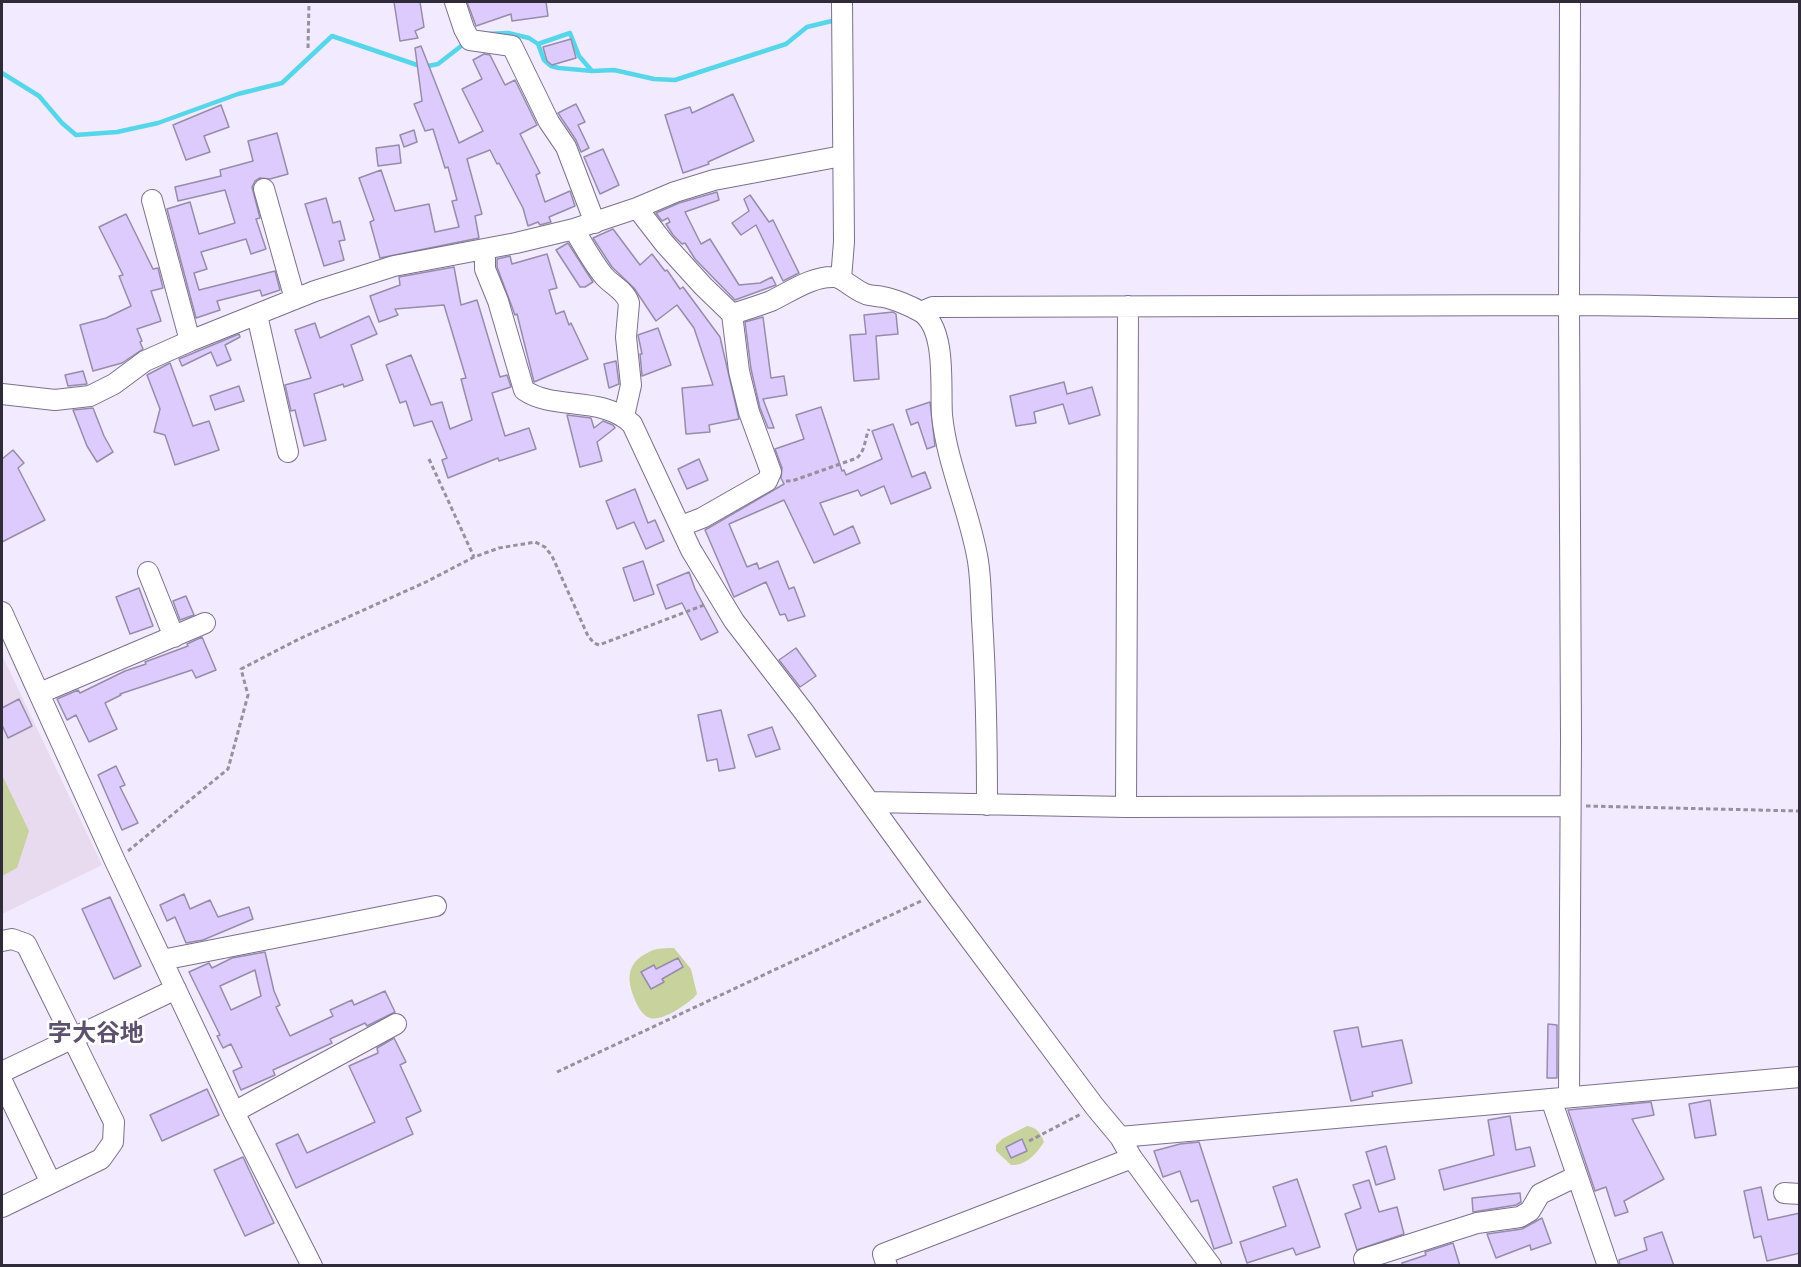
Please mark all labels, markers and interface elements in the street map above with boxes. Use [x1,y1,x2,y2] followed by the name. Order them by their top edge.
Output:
[48,1021,144,1049] district label: 字大谷地

